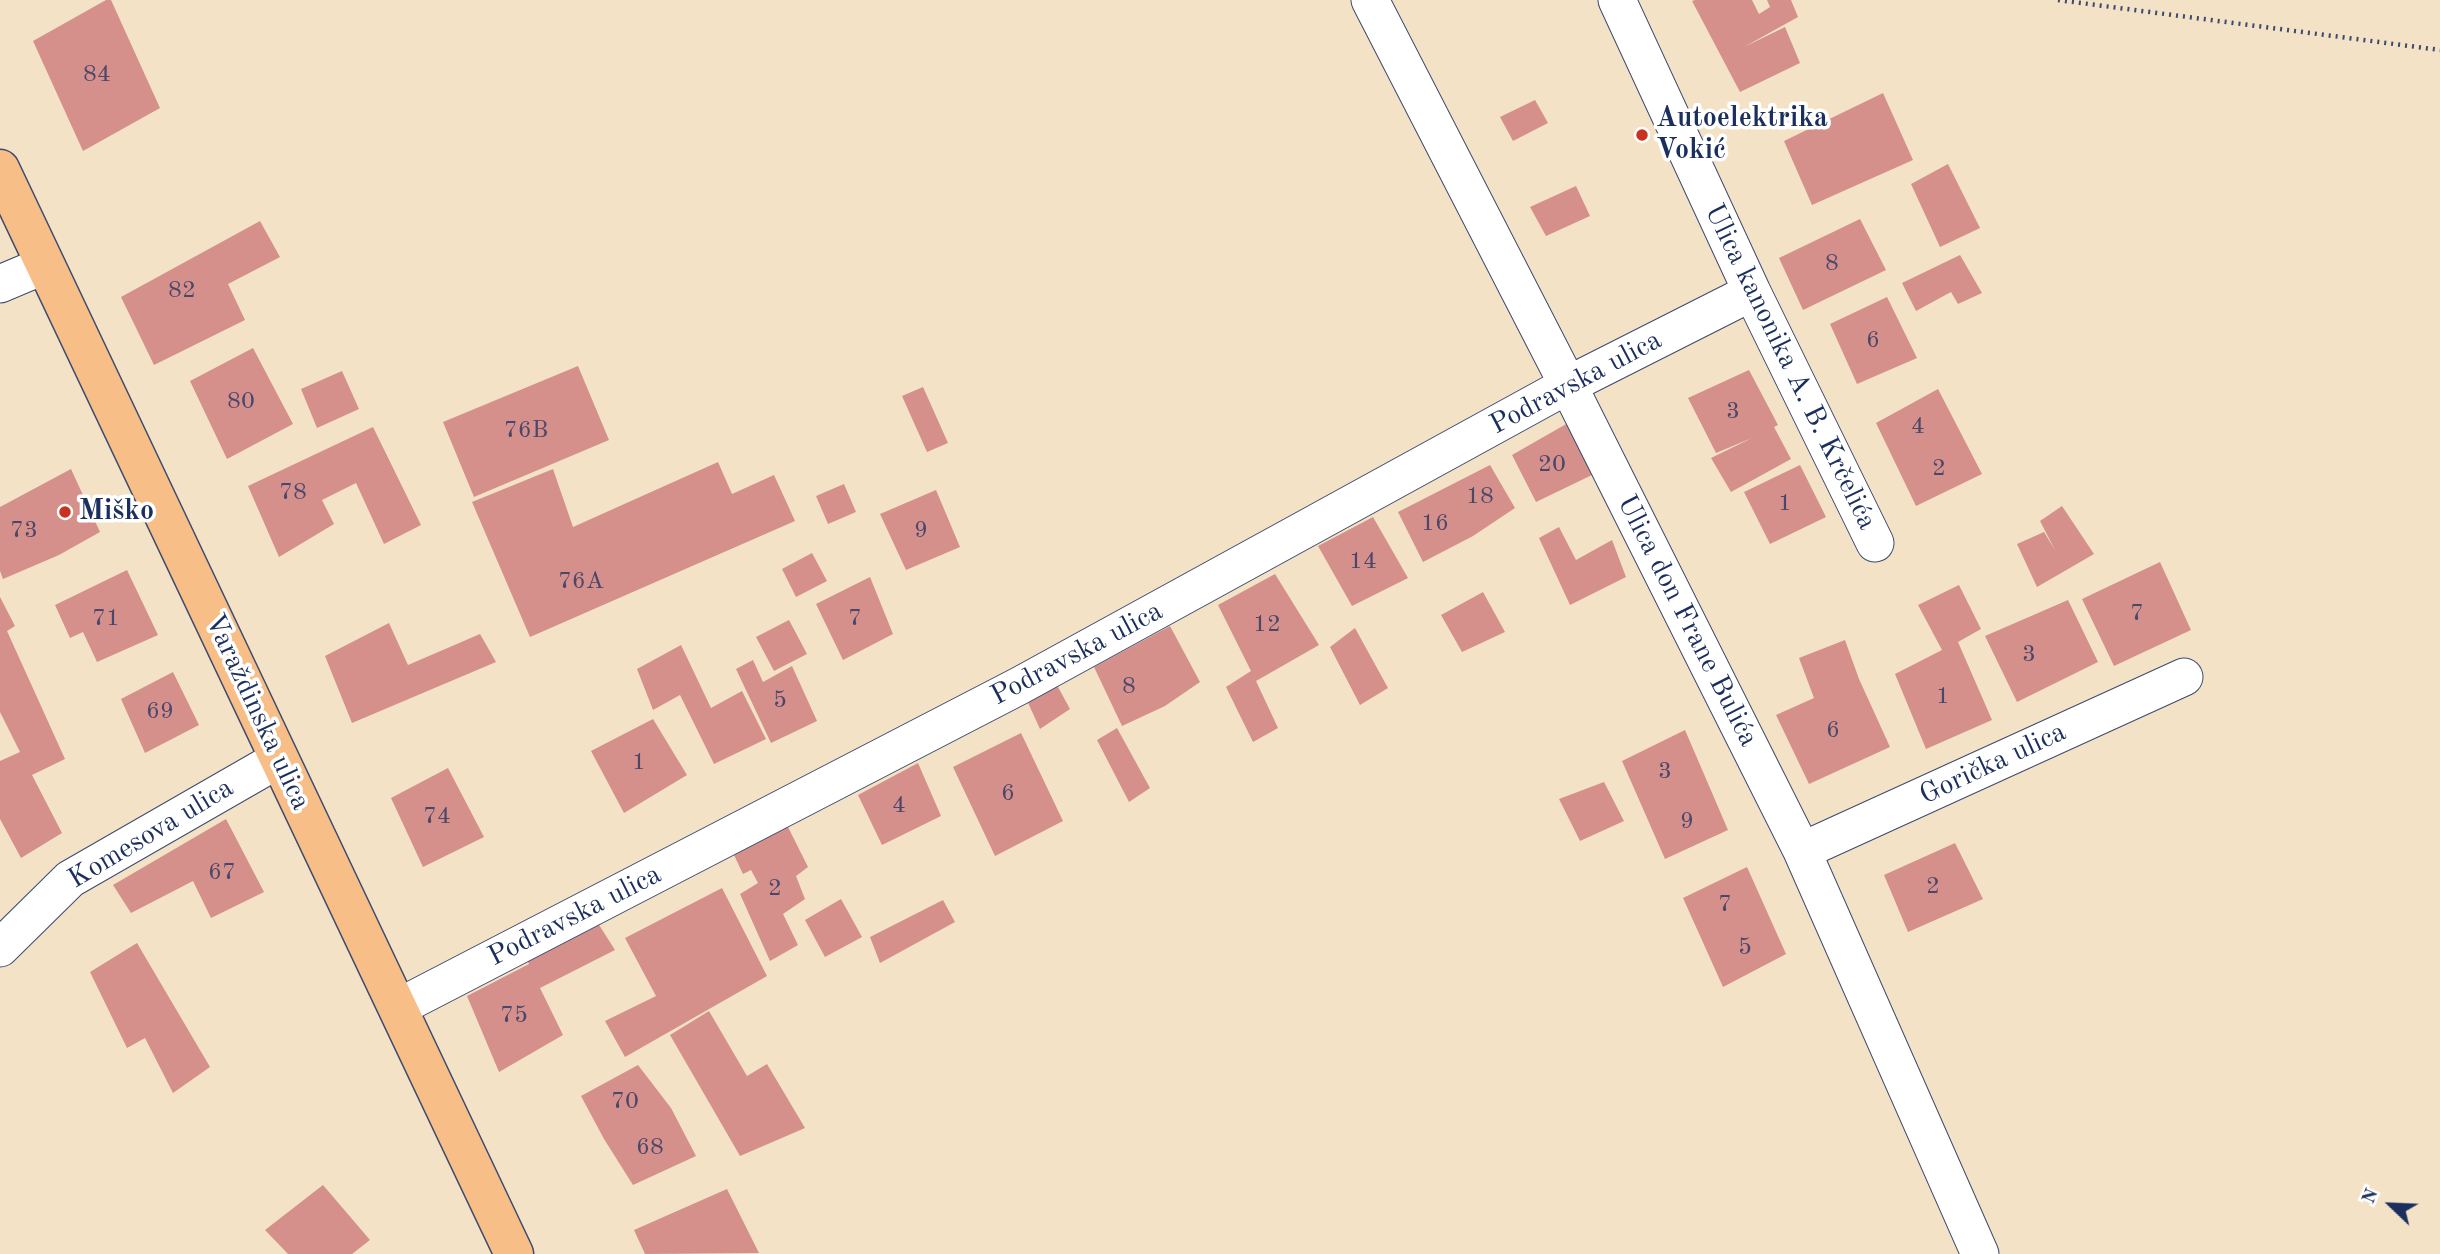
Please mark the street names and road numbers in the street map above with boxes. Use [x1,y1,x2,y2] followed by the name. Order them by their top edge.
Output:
[1696,199,1884,535] street label: Ulica kanonika A. B. Krčelića
[1484,324,1668,442] street label: Podravska ulica
[1609,490,1765,752] street label: Ulica don Frane Bulića
[985,595,1169,713] street label: Podravska ulica
[197,609,317,815] street label: Varaždinska ulica
[1914,715,2072,813] street label: Gorička ulica
[62,772,240,896] street label: Komesova ulica
[483,858,667,974] street label: Podravska ulica

